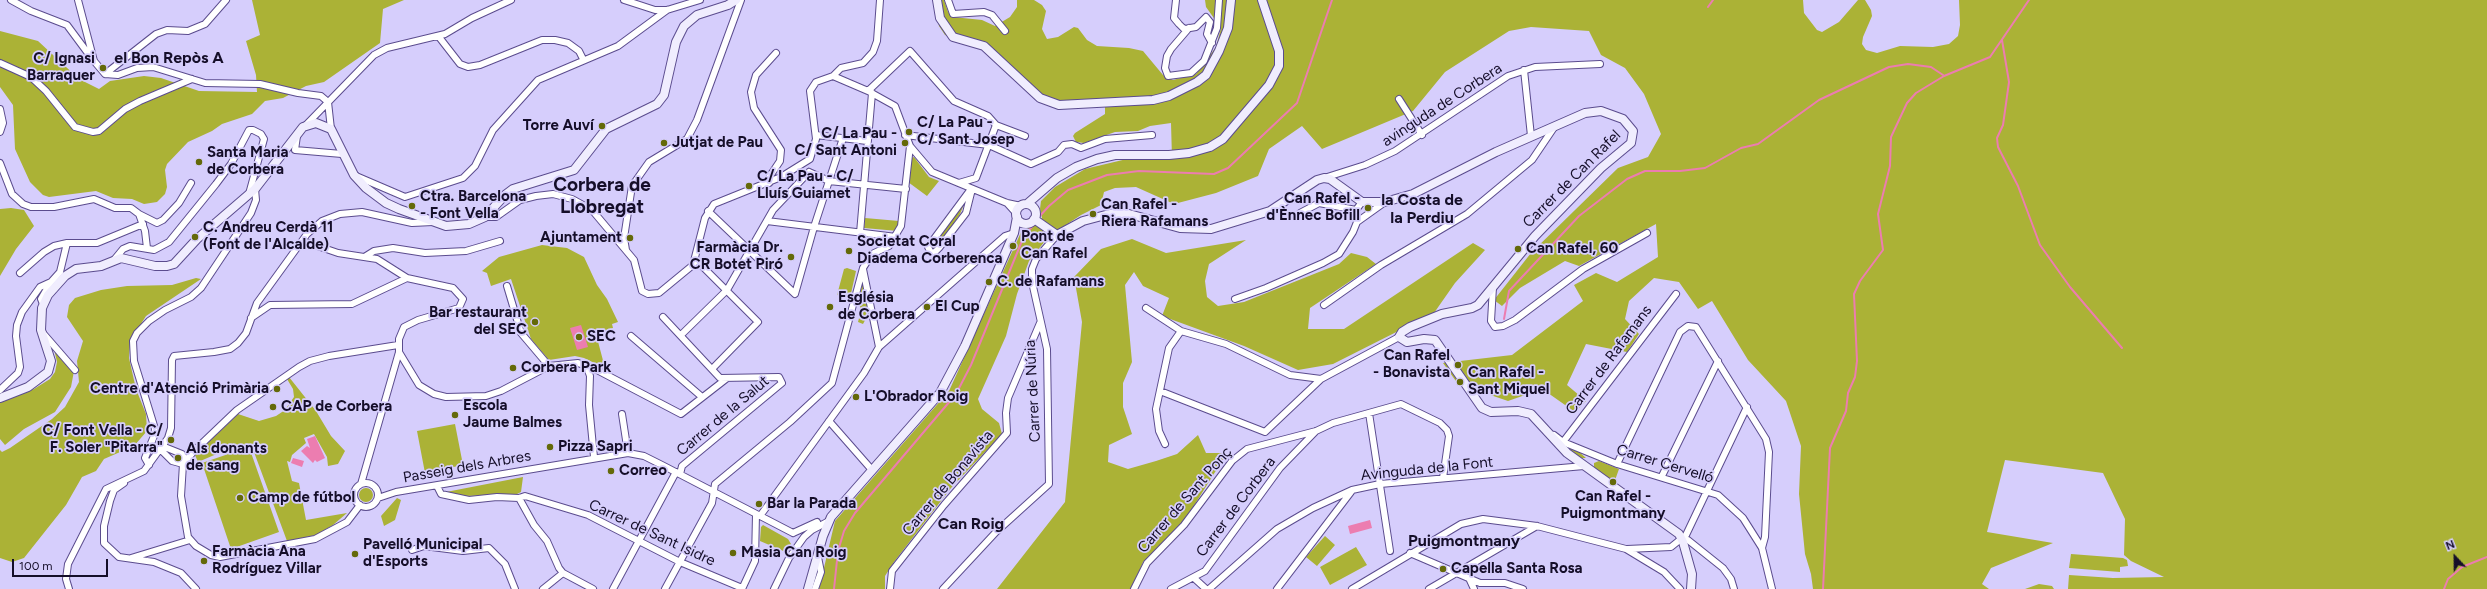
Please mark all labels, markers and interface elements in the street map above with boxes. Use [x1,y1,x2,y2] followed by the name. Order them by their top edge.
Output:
[114,48,224,68] district label: el Bon Repòs A
[27,50,95,85] place label: C/ Ignasi Barraquer
[1379,59,1505,151] street label: avinguda de Corbera
[98,63,108,73] marker: C/ Ignasi Barraquer
[917,114,1014,149] place label: C/ La Pau - C/ Sant Josep
[523,117,594,135] place label: Torre Auví
[597,121,607,131] marker: Torre Auví
[795,125,897,160] place label: C/ La Pau - C/ Sant Antoni
[1519,126,1625,232] street label: Carrer de Can Rafel
[904,127,914,137] marker: C/ La Pau - C/ Sant Josep
[672,134,763,152] place label: Jutjat de Pau
[659,138,669,148] marker: Jutjat de Pau
[900,138,910,148] marker: C/ La Pau - C/ Sant Antoni
[207,144,289,179] place label: Santa Maria de Corbera
[194,157,204,167] marker: Santa Maria de Corbera
[757,168,854,203] place label: C/ La Pau - C/ Lluís Guiamet
[553,174,651,218] district label: Corbera de Llobregat
[744,181,754,191] marker: C/ La Pau - C/ Lluís Guiamet
[420,188,526,223] place label: Ctra. Barcelona - Font Vella
[1266,190,1360,225] place label: Can Rafel - d'Ènnec Bofill
[1381,190,1463,228] district label: la Costa de la Perdiu
[1101,196,1208,231] place label: Can Rafel - Riera Rafamans
[407,201,417,211] marker: Ctra. Barcelona - Font Vella
[1363,203,1373,213] marker: Can Rafel - d'Ènnec Bofill
[1088,209,1098,219] marker: Can Rafel - Riera Rafamans
[203,219,333,254] place label: C. Andreu Cerdà 11 (Font de l'Alcalde)
[1021,228,1087,263] place label: Pont de Can Rafel
[540,229,622,247] place label: Ajuntament
[190,232,200,242] marker: C. Andreu Cerdà 11 (Font de l'Alcalde)
[625,233,635,243] marker: Ajuntament
[857,233,1003,268] place label: Societat Coral Diadema Corberenca
[690,239,783,274] place label: Farmàcia Dr. CR Botet Piró
[1526,240,1618,258] place label: Can Rafel, 60
[1008,241,1018,251] marker: Pont de Can Rafel
[1513,244,1523,254] marker: Can Rafel, 60
[844,246,854,256] marker: Societat Coral Diadema Corberenca
[786,252,796,262] marker: Farmàcia Dr. CR Botet Piró
[997,273,1104,291] place label: C. de Rafamans
[984,277,994,287] marker: C. de Rafamans
[838,289,915,324] place label: Església de Corbera
[935,298,980,316] place label: El Cup
[825,302,835,312] marker: Església de Corbera
[922,302,932,312] marker: El Cup
[1562,302,1656,418] street label: Carrer de Rafamans
[429,304,527,339] place label: Bar restaurant del SEC
[530,317,540,327] marker: Bar restaurant del SEC
[587,328,616,346] place label: SEC
[574,332,584,342] marker: SEC
[1021,339,1045,443] street label: Carrer de Núria
[1373,347,1450,382] place label: Can Rafel - Bonavista
[521,359,611,377] place label: Corbera Park
[1453,360,1463,370] marker: Can Rafel - Bonavista
[508,363,518,373] marker: Corbera Park
[1468,364,1549,399] place label: Can Rafel - Sant Miquel
[673,372,773,460] street label: Carrer de la Salut
[1455,377,1465,387] marker: Can Rafel - Sant Miquel
[90,380,269,398] place label: Centre d'Atenció Primària
[272,384,282,394] marker: Centre d'Atenció Primària
[864,388,968,406] place label: L'Obrador Roig
[851,392,861,402] marker: L'Obrador Roig
[463,397,562,432] place label: Escola Jaume Balmes
[281,398,392,416] place label: CAP de Corbera
[268,402,278,412] marker: CAP de Corbera
[450,410,460,420] marker: Escola Jaume Balmes
[43,422,163,457] place label: C/ Font Vella - C/ F. Soler "Pitarra"
[899,427,997,539] street label: Carrer de Bonavista
[166,435,176,445] marker: C/ Font Vella - C/ F. Soler "Pitarra"
[558,438,633,456] place label: Pizza Sapri
[186,440,267,475] place label: Als donants de sang
[1614,441,1716,487] street label: Carrer Cervelló
[545,442,555,452] marker: Pizza Sapri
[1134,443,1236,557] street label: Carrer de Sant Ponç
[402,447,532,487] street label: Passeig dels Arbres
[173,453,183,463] marker: Als donants de sang
[1193,453,1279,561] street label: Carrer de Corbera
[1360,453,1494,485] street label: Avinguda de la Font
[619,462,667,480] place label: Correo
[606,466,616,476] marker: Correo
[1608,477,1618,487] marker: Can Rafel - Puigmontmany
[1561,488,1665,523] place label: Can Rafel - Puigmontmany
[248,489,355,507] place label: Camp de fútbol
[235,493,245,503] marker: Camp de fútbol
[767,495,856,513] place label: Bar la Parada
[586,496,718,570] street label: Carrer de Sant Isidre
[754,499,764,509] marker: Bar la Parada
[938,514,1004,534] district label: Can Roig
[1408,531,1520,551] district label: Puigmontmany
[363,536,482,571] place label: Pavelló Municipal d'Esports
[2435,537,2475,577] north arrow
[2444,538,2457,553] text: N
[212,543,321,578] place label: Farmàcia Ana Rodríguez Villar
[741,544,847,562] place label: Masia Can Roig
[728,548,738,558] marker: Masia Can Roig
[350,549,360,559] marker: Pavelló Municipal d'Esports
[14,551,110,577] scale bar
[199,556,209,566] marker: Farmàcia Ana Rodríguez Villar
[19,559,53,573] text: 100 m
[1451,560,1583,578] place label: Capella Santa Rosa
[1438,564,1448,574] marker: Capella Santa Rosa

